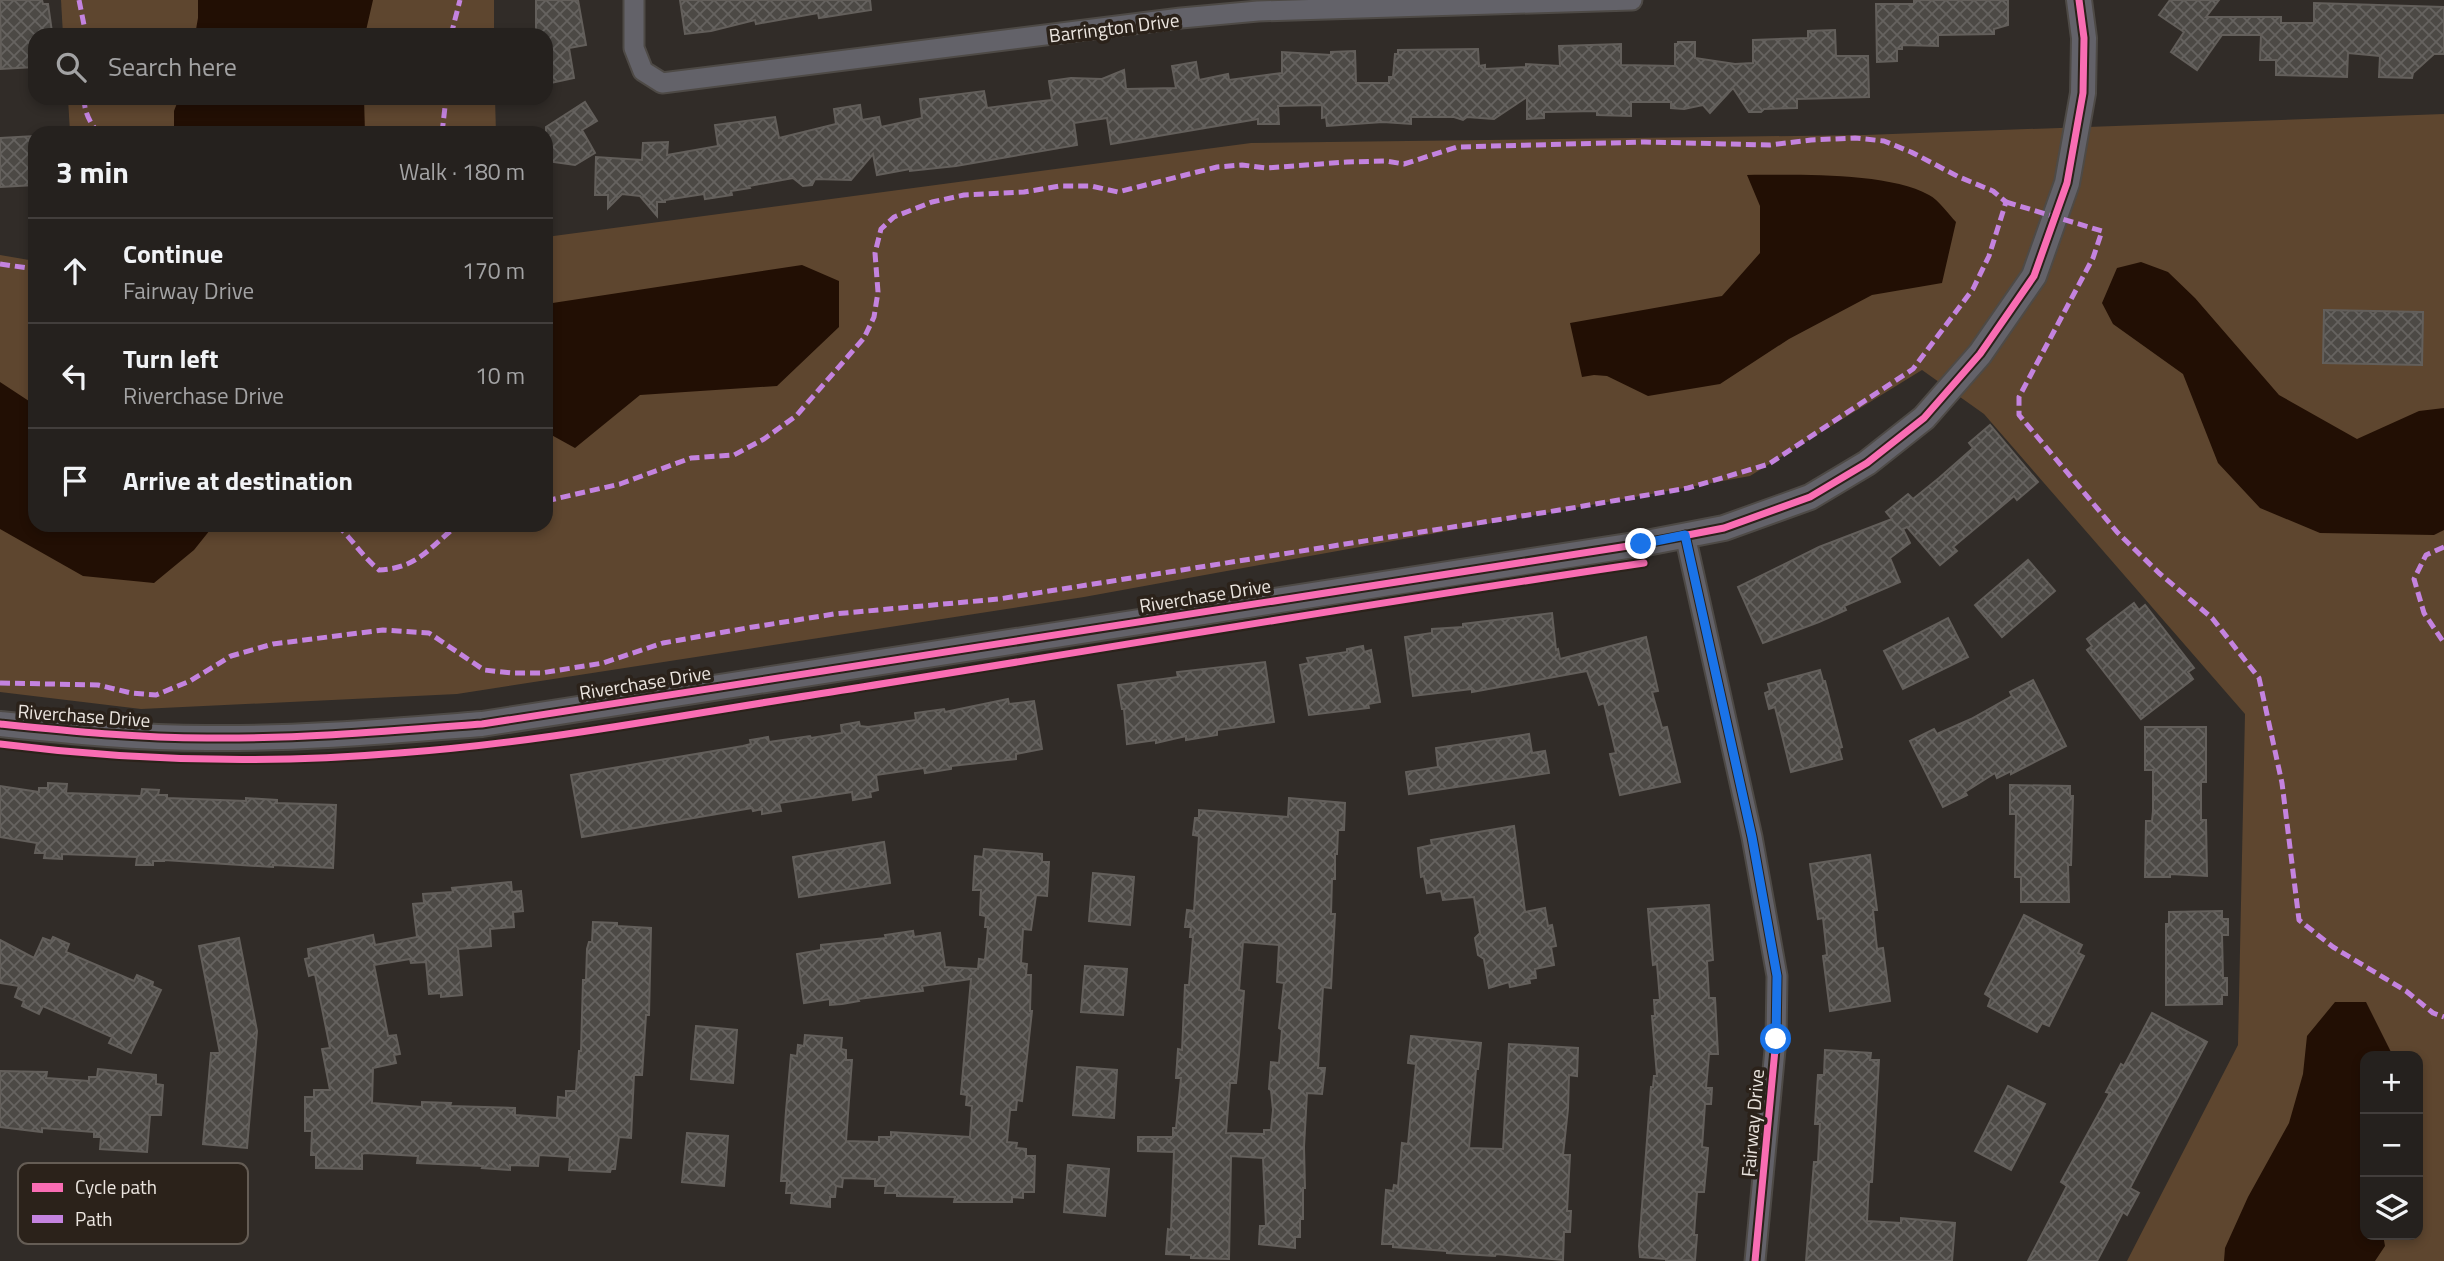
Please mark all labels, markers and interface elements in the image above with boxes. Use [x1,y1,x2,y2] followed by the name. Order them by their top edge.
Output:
[1047,5,1181,49] street label: Barrington Drive
[28,28,553,105] search box
[108,47,237,86] text: Search here
[52,48,90,86] icon: search
[56,149,129,195] text: 3 min
[399,154,525,189] text: Walk · 180 m
[123,234,223,273] text: Continue
[56,252,94,290] icon: ahead
[462,253,525,288] text: 170 m
[123,273,254,308] text: Fairway Drive
[123,339,218,378] text: Turn left
[56,357,94,395] icon: left
[475,358,525,393] text: 10 m
[123,378,284,413] text: Riverchase Drive
[123,461,353,500] text: Arrive at destination
[56,462,94,500] icon: arrive
[1625,528,1656,559] route end
[1137,570,1273,620] street label: Riverchase Drive
[577,657,713,707] street label: Riverchase Drive
[17,696,151,734] street label: Riverchase Drive
[1760,1023,1791,1054] route start
[2360,1051,2423,1240] map controls
[2360,1051,2423,1114] button: +
[1733,1068,1771,1178] street label: Fairway Drive
[2360,1114,2423,1177] button: −
[18,1163,248,1244] legend
[75,1172,157,1201] text: Cycle path
[2360,1177,2423,1240] button: layers
[75,1204,113,1233] text: Path

